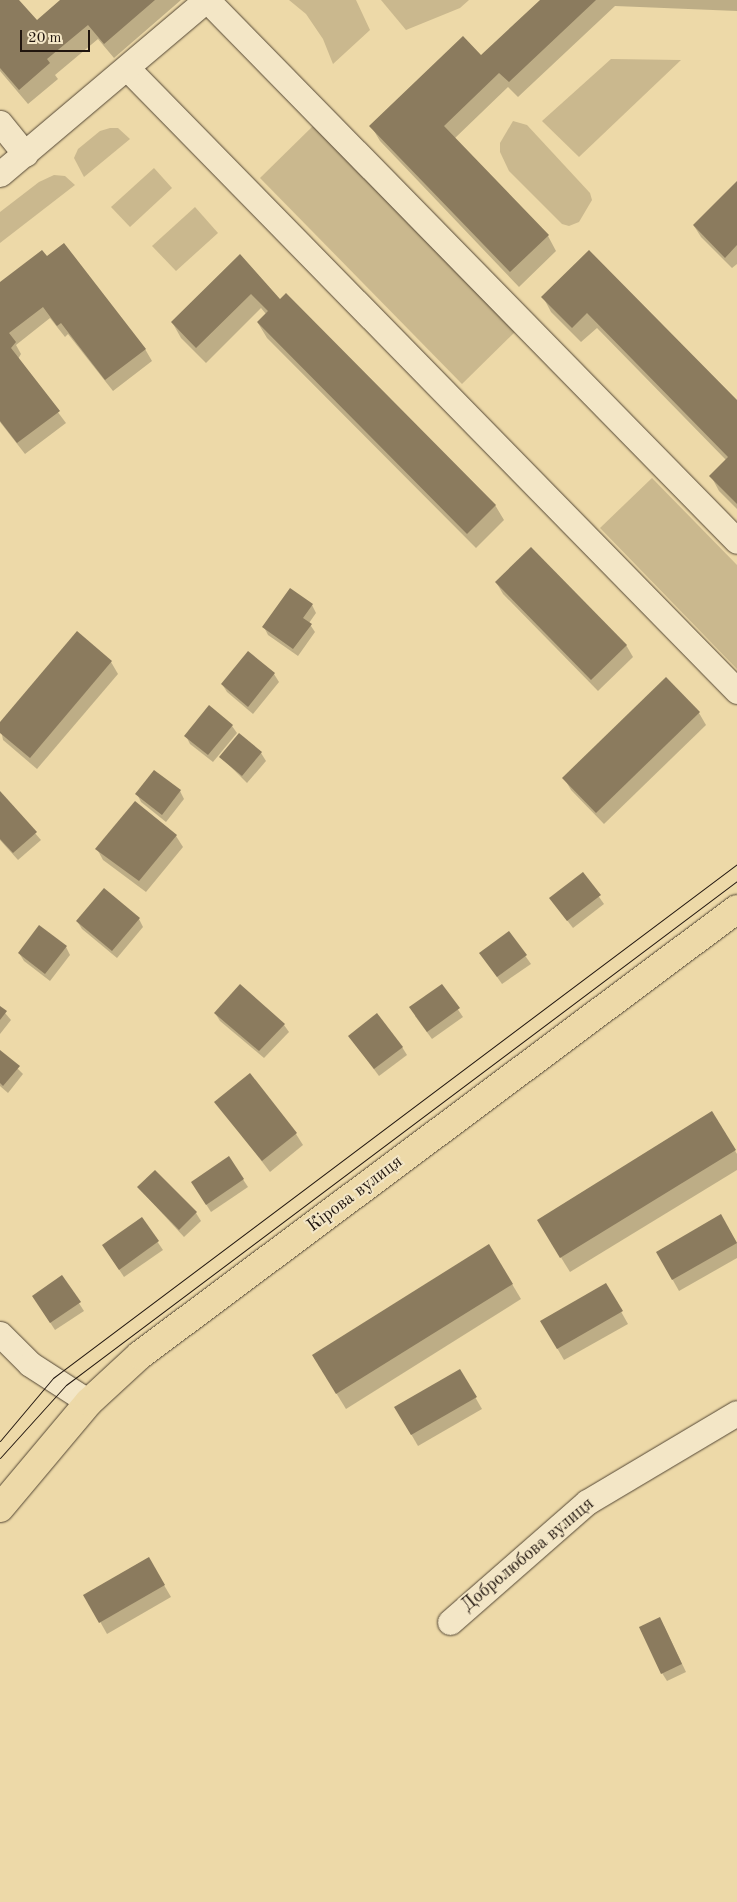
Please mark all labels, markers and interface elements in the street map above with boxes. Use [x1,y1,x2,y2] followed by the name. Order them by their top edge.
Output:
[22,20,92,52] scale bar
[28,31,62,46] text: 20 m
[303,1151,407,1237] street label: Кірова вулиця
[457,1493,599,1617] street label: Добролюбова вулиця

